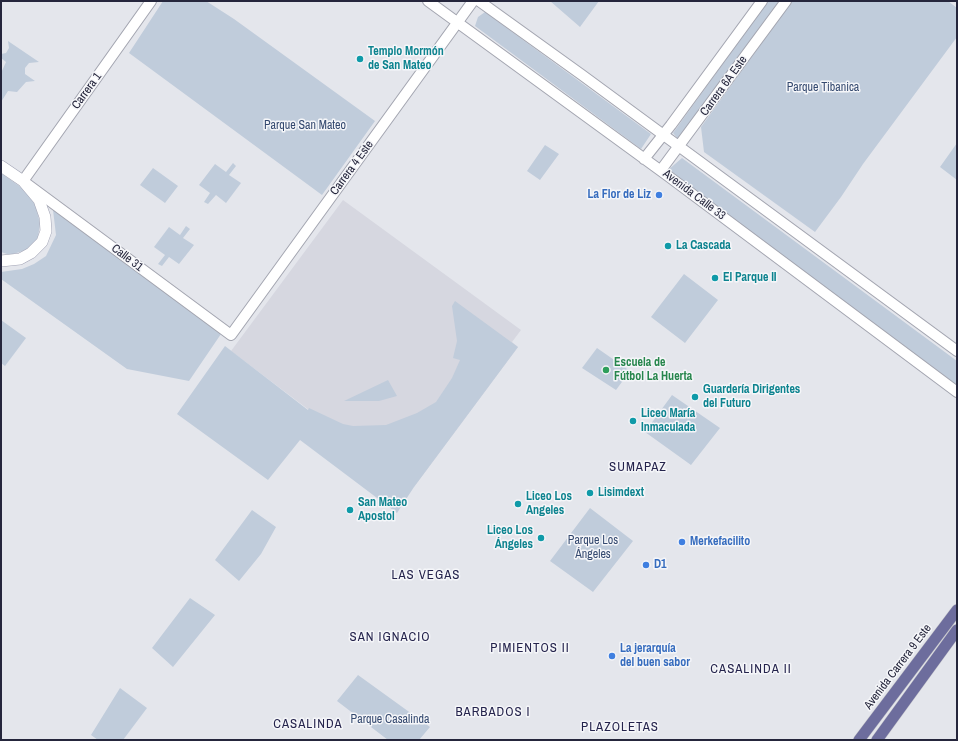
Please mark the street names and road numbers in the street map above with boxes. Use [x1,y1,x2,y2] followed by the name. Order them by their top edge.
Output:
[697,53,751,119] street label: Carrera 6A Este
[69,70,105,112] street label: Carrera 1
[327,138,377,198] street label: Carrera 4 Este
[660,167,728,223] street label: Avenida Calle 33
[108,241,146,275] street label: Calle 31
[861,622,935,712] street label: Avenida Carrera 9 Este

